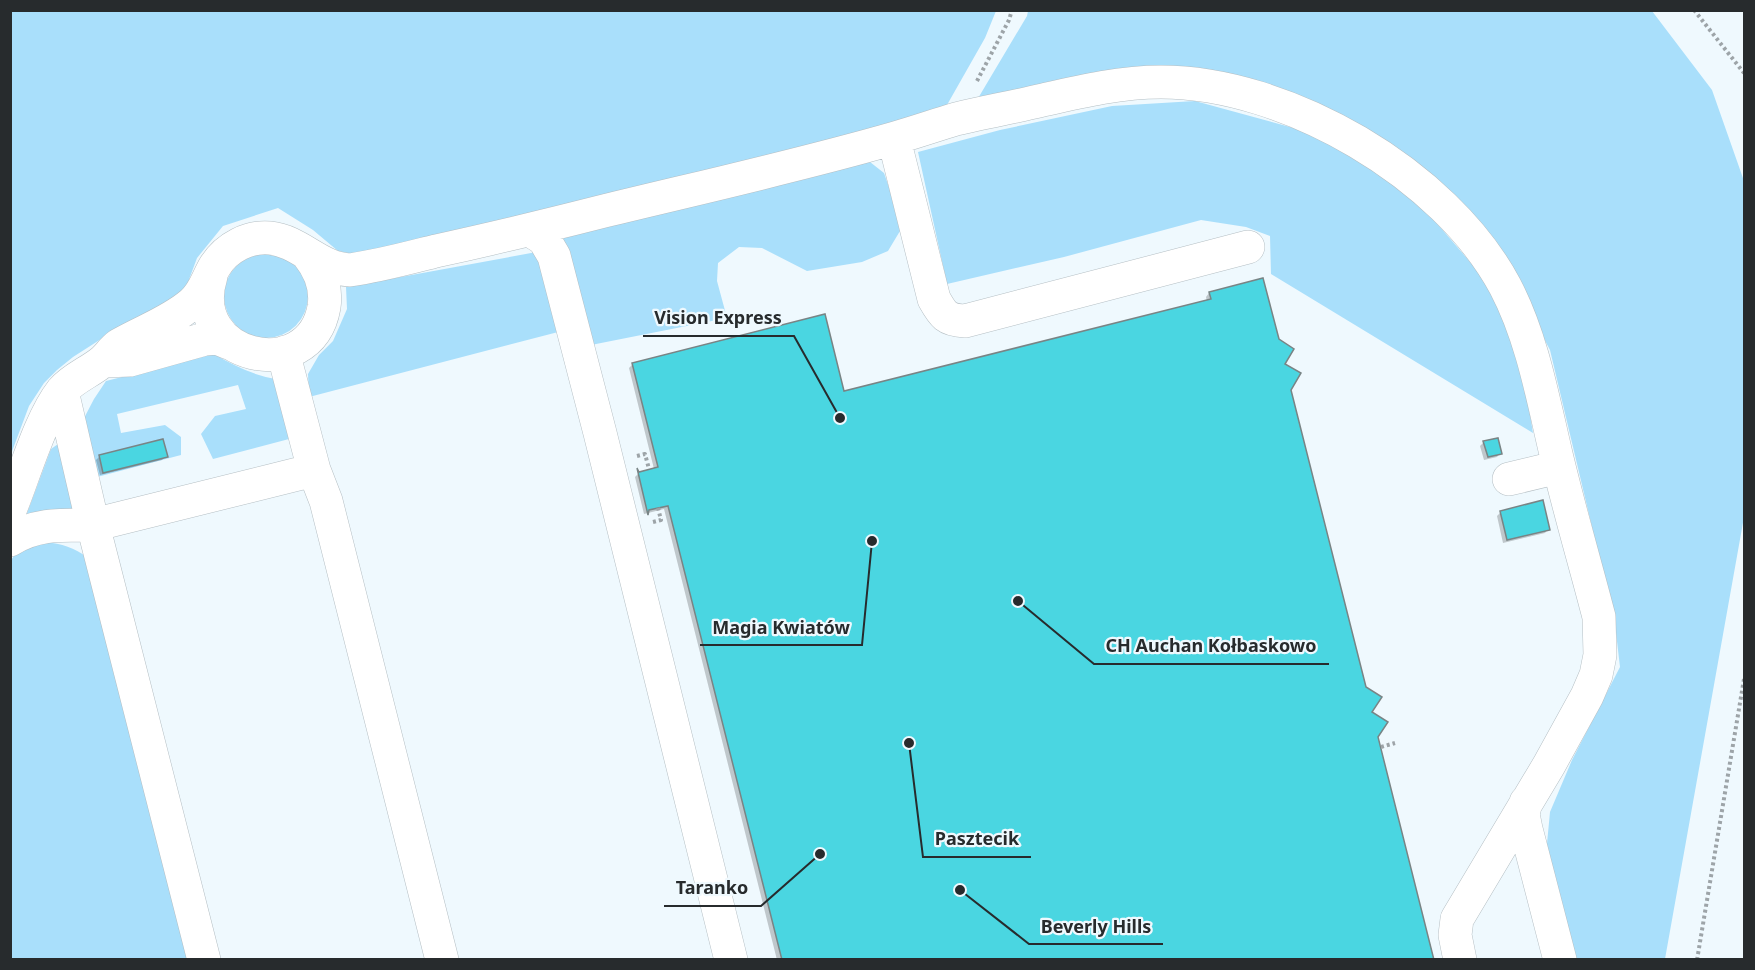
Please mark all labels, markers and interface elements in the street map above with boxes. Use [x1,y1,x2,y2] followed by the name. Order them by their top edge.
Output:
[643,300,794,336] callout: Vision Express
[654,305,782,329] text: Vision Express
[700,609,862,645] callout: Magia Kwiatów
[712,615,850,639] text: Magia Kwiatów
[1094,628,1329,664] callout: CH Auchan Kołbaskowo
[1106,633,1316,657] text: CH Auchan Kołbaskowo
[923,821,1031,857] callout: Pasztecik
[935,826,1020,850] text: Pasztecik
[664,870,761,906] callout: Taranko
[676,875,748,899] text: Taranko
[1029,908,1163,944] callout: Beverly Hills
[1041,914,1151,938] text: Beverly Hills

